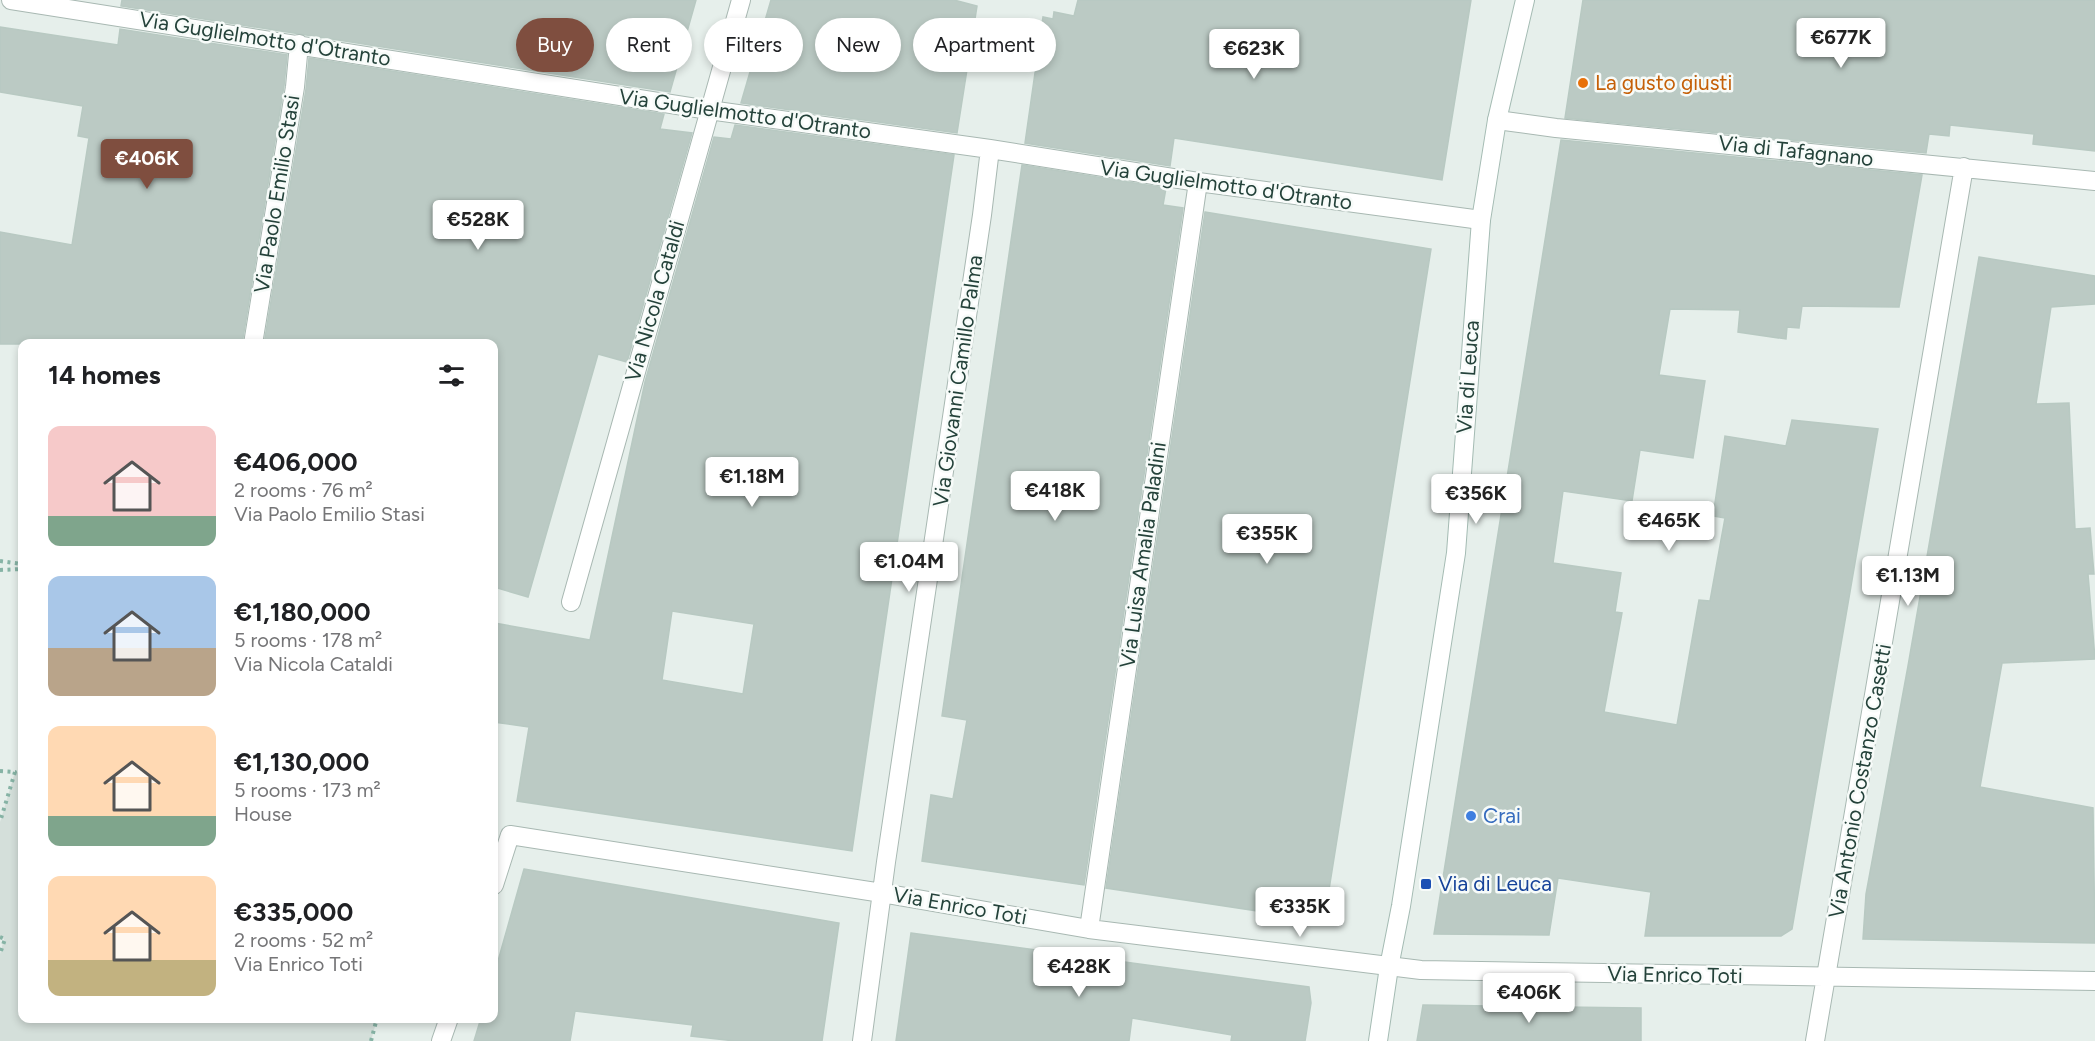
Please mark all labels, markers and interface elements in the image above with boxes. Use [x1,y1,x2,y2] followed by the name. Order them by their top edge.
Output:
[137,6,393,71] street label: Via Guglielmotto d'Otranto
[516,18,594,72] chip: Buy
[606,18,692,72] chip: Rent
[704,18,803,72] chip: Filters
[815,18,901,72] chip: New
[913,18,1056,72] chip: Apartment
[1799,18,1883,69] pin: €677K
[1810,25,1872,49] text: €677K
[1212,29,1296,80] pin: €623K
[1223,36,1285,60] text: €623K
[1595,70,1732,95] place label: La gusto giusti
[1576,76,1590,90] marker: La gusto giusti
[617,83,873,144] street label: Via Guglielmotto d'Otranto
[248,93,305,295] street label: Via Paolo Emilio Stasi
[1717,130,1875,171] street label: Via di Tafagnano
[105,139,189,190] pin: €406K
[115,146,179,170] text: €406K
[1098,154,1354,215] street label: Via Guglielmotto d'Otranto
[436,200,520,251] pin: €528K
[447,207,509,231] text: €528K
[620,217,690,384] street label: Via Nicola Cataldi
[927,253,988,508] street label: Via Giovanni Camillo Palma
[1451,319,1484,435] street label: Via di Leuca
[48,359,161,391] text: 14 homes
[435,359,468,392] icon: filters
[1114,440,1171,670] street label: Via Luisa Amalia Paladini
[234,446,358,478] text: €406,000
[96,450,168,522] icon: home
[703,457,801,508] pin: €1.18M
[719,464,785,488] text: €1.18M
[1013,471,1097,522] pin: €418K
[1434,474,1518,525] pin: €356K
[234,478,373,502] text: 2 rooms · 76 m²
[1025,478,1085,502] text: €418K
[1445,481,1507,505] text: €356K
[1627,501,1711,552] pin: €465K
[234,502,425,526] text: Via Paolo Emilio Stasi
[1637,508,1701,532] text: €465K
[1225,514,1309,565] pin: €355K
[1236,521,1298,545] text: €355K
[860,542,958,593] pin: €1.04M
[874,549,944,573] text: €1.04M
[1859,556,1957,607] pin: €1.13M
[1876,563,1940,587] text: €1.13M
[234,596,371,628] text: €1,180,000
[96,600,168,672] icon: home
[234,628,382,652] text: 5 rooms · 178 m²
[1823,642,1896,920] street label: Via Antonio Costanzo Casetti
[234,652,393,676] text: Via Nicola Cataldi
[234,746,369,778] text: €1,130,000
[96,750,168,822] icon: home
[234,778,381,802] text: 5 rooms · 173 m²
[234,802,292,826] text: House
[1483,803,1521,828] place label: Crai
[1464,809,1478,823] marker: Crai
[1438,871,1552,896] place label: Via di Leuca
[1419,877,1433,891] marker: Via di Leuca
[891,881,1029,930] street label: Via Enrico Toti
[1258,887,1342,938] pin: €335K
[1269,894,1331,918] text: €335K
[234,896,353,928] text: €335,000
[96,900,168,972] icon: home
[234,928,373,952] text: 2 rooms · 52 m²
[1037,947,1121,998] pin: €428K
[234,952,363,976] text: Via Enrico Toti
[1047,954,1111,978] text: €428K
[1607,961,1743,988] street label: Via Enrico Toti
[1487,973,1571,1024] pin: €406K
[1497,980,1561,1004] text: €406K

